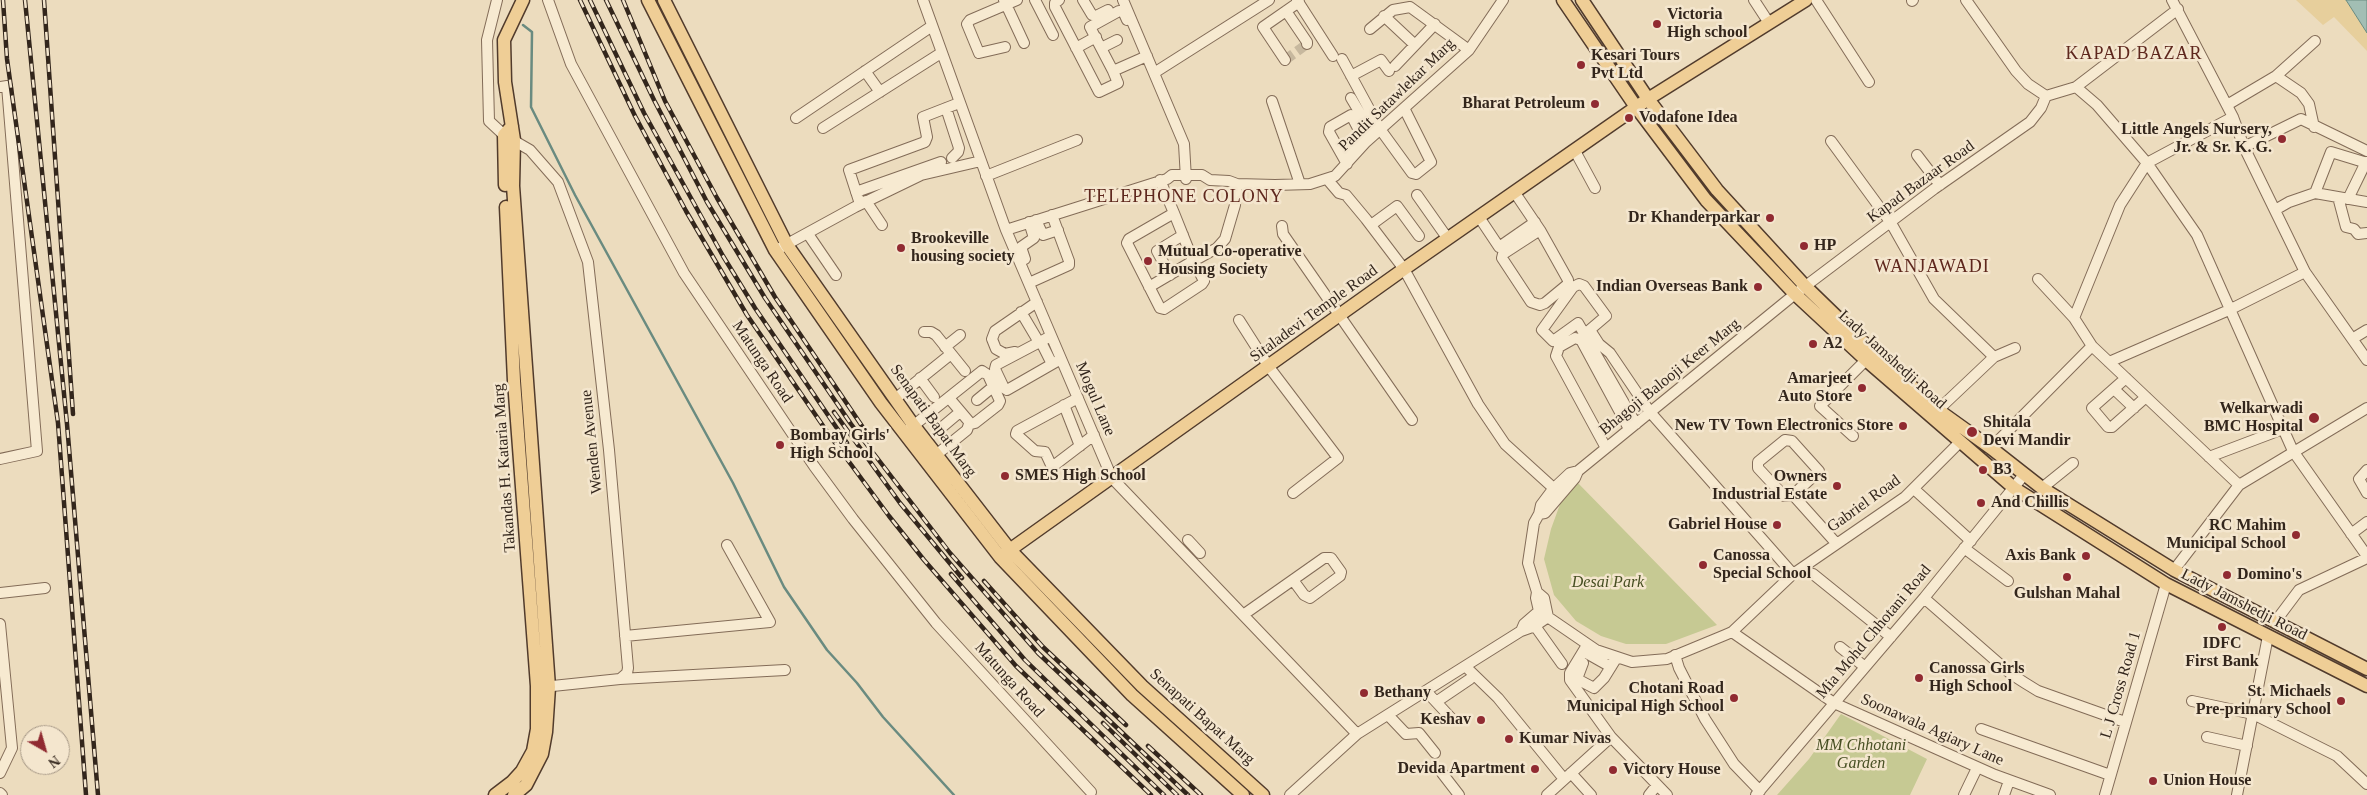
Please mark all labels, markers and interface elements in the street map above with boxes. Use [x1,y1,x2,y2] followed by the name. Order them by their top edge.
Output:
[1667,5,1760,43] place label: Victoria High school
[1651,18,1663,30] marker: Victoria High school
[1326,26,1468,164] street label: Pandit Satawlekar Marg
[2068,43,2200,65] district label: KAPAD BAZAR
[1591,46,1689,84] place label: Kesari Tours Pvt Ltd
[1575,59,1587,71] marker: Kesari Tours Pvt Ltd
[1444,94,1585,114] place label: Bharat Petroleum
[1589,98,1601,110] marker: Bharat Petroleum
[1639,108,1755,128] place label: Vodafone Idea
[1623,112,1635,124] marker: Vodafone Idea
[2099,120,2272,158] place label: Little Angels Nursery, Jr. & Sr. K. G.
[1856,131,1986,233] street label: Kapad Bazaar Road
[2276,133,2288,145] marker: Little Angels Nursery, Jr. & Sr. K. G.
[1085,186,1283,208] district label: TELEPHONE COLONY
[1616,208,1760,228] place label: Dr Khanderparkar
[1764,212,1776,224] marker: Dr Khanderparkar
[911,229,1036,267] place label: Brookeville housing society
[1814,236,1836,256] place label: HP
[1798,240,1810,252] marker: HP
[895,242,907,254] marker: Brookeville housing society
[1158,242,1322,280] place label: Mutual Co-operative Housing Society
[1142,255,1154,267] marker: Mutual Co-operative Housing Society
[1238,255,1390,373] street label: Sitaladevi Temple Road
[1875,256,1989,278] district label: WANJAWADI
[1574,277,1748,297] place label: Indian Overseas Bank
[1752,281,1764,293] marker: Indian Overseas Bank
[1828,301,1956,419] street label: Lady Jamshedji Road
[1588,308,1752,446] street label: Bhagoji Balooji Keer Marg
[723,311,801,413] street label: Matunga Road
[1823,334,1843,354] place label: A2
[1807,338,1819,350] marker: A2
[879,352,987,490] street label: Senapati Bapat Marg
[1069,355,1121,443] street label: Mogul Lane
[1767,369,1852,407] place label: Amarjeet Auto Store
[489,371,521,565] street label: Takandas H. Kataria Marg
[576,380,608,504] street label: Wenden Avenue
[1856,382,1868,394] marker: Amarjeet Auto Store
[2197,399,2303,437] place label: Welkarwadi BMC Hospital
[2307,411,2321,425] marker: Welkarwadi BMC Hospital
[1983,413,2079,451] place label: Shitala Devi Mandir
[1650,416,1893,436] place label: New TV Town Electronics Store
[1897,420,1909,432] marker: New TV Town Electronics Store
[1965,425,1979,439] marker: Shitala Devi Mandir
[790,426,901,464] place label: Bombay Girls' High School
[774,439,786,451] marker: Bombay Girls' High School
[1993,460,2013,480] place label: B3
[1977,464,1989,476] marker: B3
[1015,466,1155,486] place label: SMES High School
[1695,467,1827,505] place label: Owners Industrial Estate
[1819,468,1909,540] street label: Gabriel Road
[999,470,1011,482] marker: SMES High School
[1831,480,1843,492] marker: Owners Industrial Estate
[1991,493,2075,513] place label: And Chillis
[1975,497,1987,509] marker: And Chillis
[1655,515,1767,535] place label: Gabriel House
[2151,516,2286,554] place label: RC Mahim Municipal School
[1771,519,1783,531] marker: Gabriel House
[2290,529,2302,541] marker: RC Mahim Municipal School
[1713,546,1826,584] place label: Canossa Special School
[1998,546,2076,566] place label: Axis Bank
[2080,550,2092,562] marker: Axis Bank
[1805,553,1943,711] street label: Mia Mohd Chhotani Road
[1697,559,1709,571] marker: Canossa Special School
[2171,561,2317,649] street label: Lady Jamshedji Road
[2237,565,2312,585] place label: Domino's
[2221,569,2233,581] marker: Domino's
[2061,571,2073,583] marker: Gulshan Mahal
[1568,573,1648,593] park label: Desai Park
[2008,584,2126,604] place label: Gulshan Mahal
[2216,621,2228,633] marker: IDFC First Bank
[2096,626,2146,744] street label: L J Cross Road 1
[965,633,1053,727] street label: Matunga Road
[2182,634,2262,672] place label: IDFC First Bank
[1137,657,1267,777] street label: Senapati Bapat Marg
[1929,659,2036,697] place label: Canossa Girls High School
[1913,672,1925,684] marker: Canossa Girls High School
[1548,679,1724,717] place label: Chotani Road Municipal High School
[2179,682,2331,720] place label: St. Michaels Pre-primary School
[1374,683,1440,703] place label: Bethany
[1849,686,2015,774] street label: Soonawala Agiary Lane
[1358,687,1370,699] marker: Bethany
[1728,692,1740,704] marker: Chotani Road Municipal High School
[2335,695,2347,707] marker: St. Michaels Pre-primary School
[1414,710,1471,730] place label: Keshav
[1475,714,1487,726] marker: Keshav
[20,725,70,775] north arrow
[1519,729,1621,749] place label: Kumar Nivas
[1503,733,1515,745] marker: Kumar Nivas
[1810,736,1912,774] park label: MM Chhotani Garden
[45,752,63,770] text: N
[1379,759,1525,779] place label: Devida Apartment
[1623,760,1734,780] place label: Victory House
[1529,763,1541,775] marker: Devida Apartment
[1607,764,1619,776] marker: Victory House
[2163,771,2265,791] place label: Union House
[2147,775,2159,787] marker: Union House

